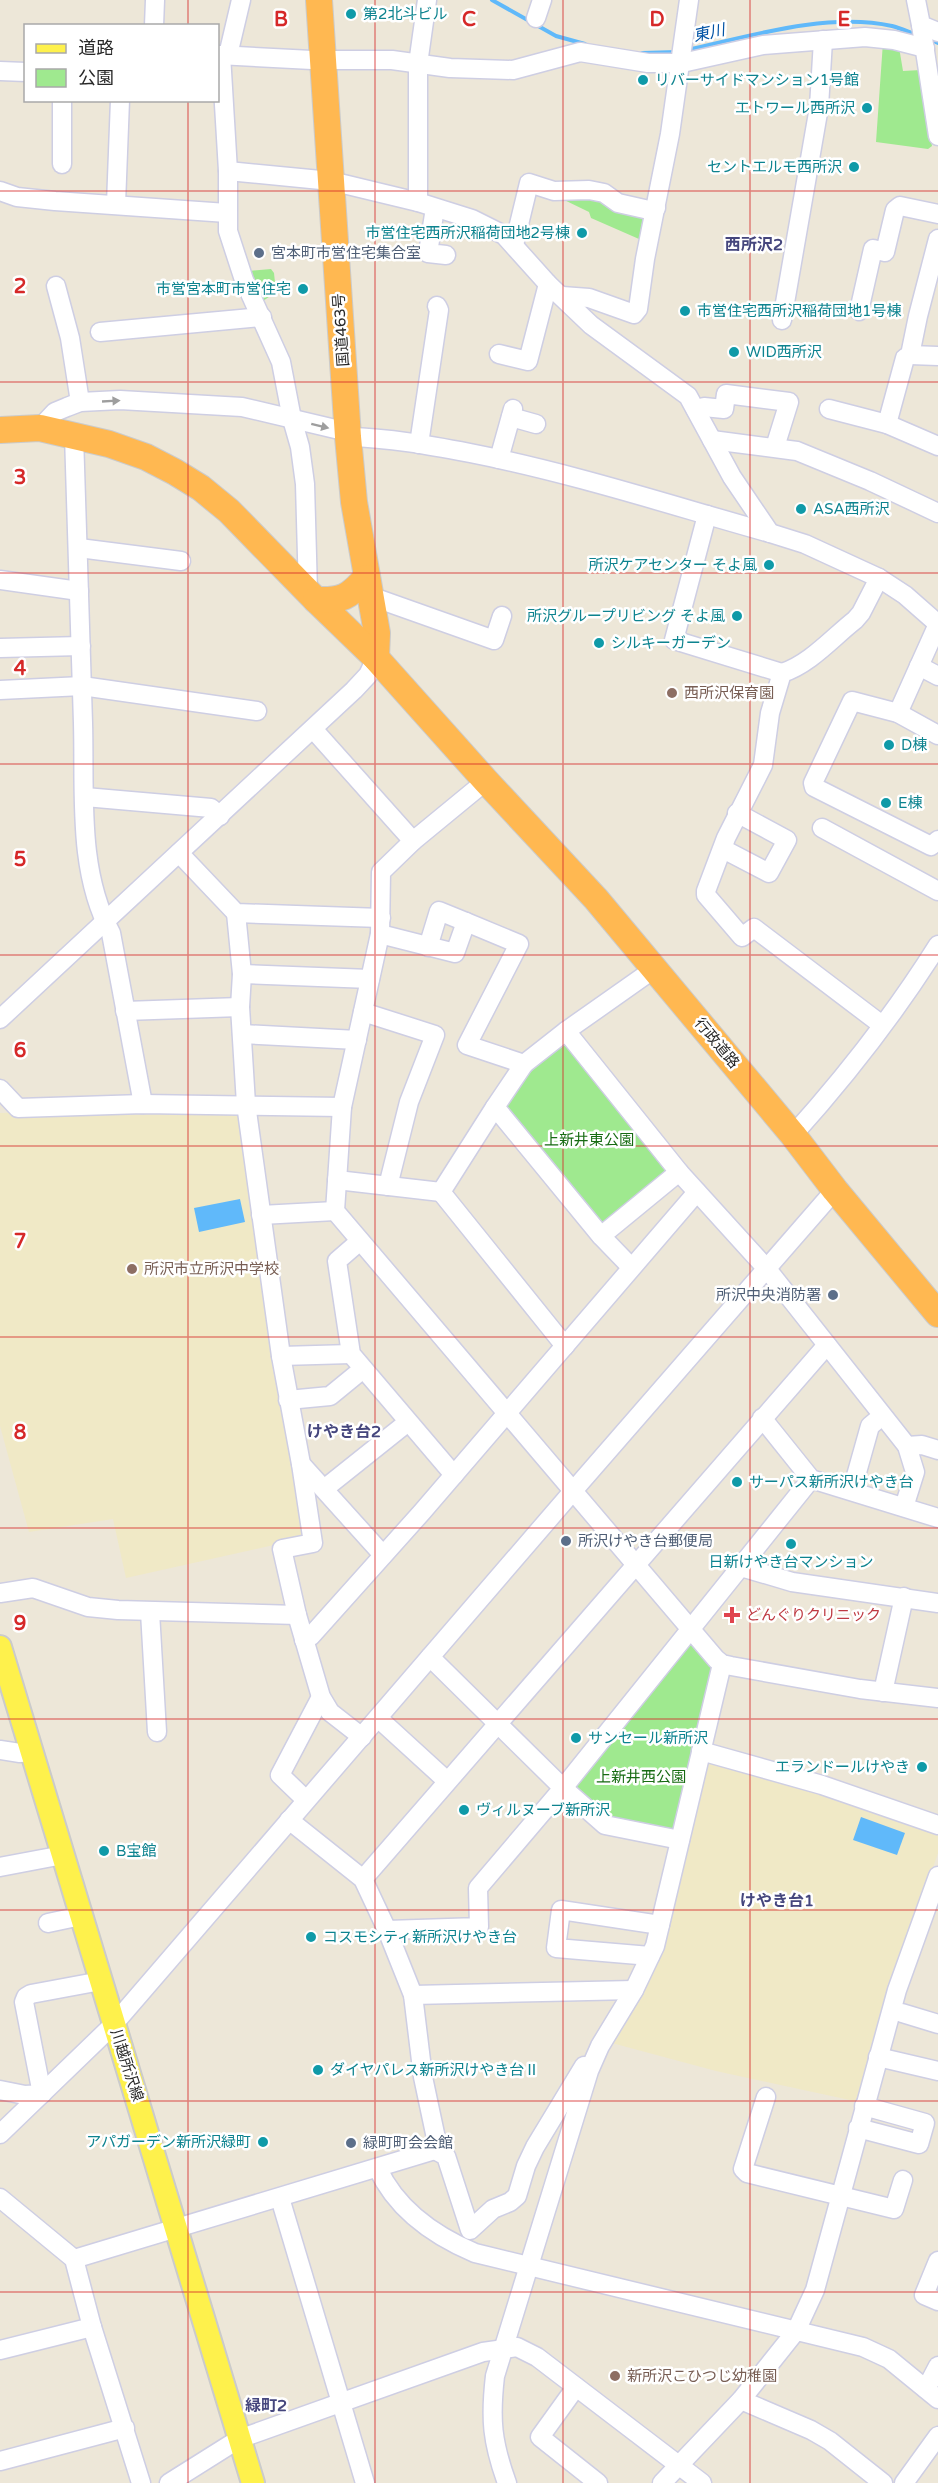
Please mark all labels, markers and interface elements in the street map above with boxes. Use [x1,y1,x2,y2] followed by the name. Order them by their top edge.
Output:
[363,5,447,23] place label: 第2北斗ビル
[344,7,358,21] marker: 第2北斗ビル
[274,8,288,32] text: B
[462,8,476,32] text: C
[649,8,665,32] text: D
[838,8,851,32] text: E
[691,19,729,46] water label: 東川
[24,24,219,102] legend
[78,37,114,59] text: 道路
[78,67,114,89] text: 公園
[655,71,859,89] place label: リバーサイドマンション1号館
[636,73,650,87] marker: リバーサイドマンション1号館
[735,99,855,117] place label: エトワール西所沢
[860,101,874,115] marker: エトワール西所沢
[707,158,842,176] place label: セントエルモ西所沢
[847,160,861,174] marker: セントエルモ西所沢
[366,224,570,242] place label: 市営住宅西所沢稲荷団地2号棟
[575,226,589,240] marker: 市営住宅西所沢稲荷団地2号棟
[725,235,783,255] district label: 西所沢2
[271,244,421,262] place label: 宮本町市営住宅集合室
[252,246,266,260] marker: 宮本町市営住宅集合室
[14,275,26,299] text: 2
[156,280,291,298] place label: 市営宮本町市営住宅
[296,282,310,296] marker: 市営宮本町市営住宅
[329,293,353,367] street label: 国道463号
[697,302,901,320] place label: 市営住宅西所沢稲荷団地1号棟
[678,304,692,318] marker: 市営住宅西所沢稲荷団地1号棟
[746,343,822,361] place label: WID西所沢
[727,345,741,359] marker: WID西所沢
[101,396,120,405] one-way arrow
[310,421,329,431] one-way arrow
[14,466,26,490] text: 3
[813,500,890,518] place label: ASA西所沢
[794,502,808,516] marker: ASA西所沢
[588,556,757,574] place label: 所沢ケアセンター そよ風
[762,558,776,572] marker: 所沢ケアセンター そよ風
[527,607,725,625] place label: 所沢グループリビング そよ風
[730,609,744,623] marker: 所沢グループリビング そよ風
[611,634,731,652] place label: シルキーガーデン
[592,636,606,650] marker: シルキーガーデン
[14,657,27,681] text: 4
[684,684,774,702] place label: 西所沢保育園
[665,686,679,700] marker: 西所沢保育園
[901,736,927,754] place label: D棟
[882,738,896,752] marker: D棟
[898,794,923,812] place label: E棟
[879,796,893,810] marker: E棟
[14,848,26,872] text: 5
[691,1014,743,1072] street label: 行政道路
[14,1039,26,1063] text: 6
[544,1131,634,1149] park label: 上新井東公園
[14,1230,26,1254] text: 7
[144,1260,279,1278] place label: 所沢市立所沢中学校
[125,1262,139,1276] marker: 所沢市立所沢中学校
[716,1286,821,1304] place label: 所沢中央消防署
[826,1288,840,1302] marker: 所沢中央消防署
[14,1421,26,1445] text: 8
[307,1422,381,1442] district label: けやき台2
[749,1473,914,1491] place label: サーパス新所沢けやき台
[730,1475,744,1489] marker: サーパス新所沢けやき台
[578,1532,713,1550] place label: 所沢けやき台郵便局
[559,1534,573,1548] marker: 所沢けやき台郵便局
[784,1537,798,1551] marker: 日新けやき台マンション
[708,1553,874,1571] place label: 日新けやき台マンション
[723,1606,741,1624] marker: どんぐりクリニック
[746,1606,881,1624] place label: どんぐりクリニック
[14,1612,26,1636] text: 9
[588,1729,708,1747] place label: サンセール新所沢
[569,1731,583,1745] marker: サンセール新所沢
[775,1758,910,1776] place label: エランドールけやき
[915,1760,929,1774] marker: エランドールけやき
[596,1768,686,1786] park label: 上新井西公園
[476,1801,610,1819] place label: ヴィルヌーブ新所沢
[457,1803,471,1817] marker: ヴィルヌーブ新所沢
[116,1842,156,1860] place label: B宝館
[97,1844,111,1858] marker: B宝館
[740,1891,814,1911] district label: けやき台1
[323,1928,517,1946] place label: コスモシティ新所沢けやき台
[304,1930,318,1944] marker: コスモシティ新所沢けやき台
[107,2027,147,2103] street label: 川越所沢線
[330,2061,539,2079] place label: ダイヤパレス新所沢けやき台Ⅱ
[311,2063,325,2077] marker: ダイヤパレス新所沢けやき台Ⅱ
[86,2133,251,2151] place label: アパガーデン新所沢緑町
[363,2134,453,2152] place label: 緑町町会会館
[256,2135,270,2149] marker: アパガーデン新所沢緑町
[344,2136,358,2150] marker: 緑町町会会館
[627,2367,777,2385] place label: 新所沢こひつじ幼稚園
[608,2369,622,2383] marker: 新所沢こひつじ幼稚園
[245,2396,287,2416] district label: 緑町2

